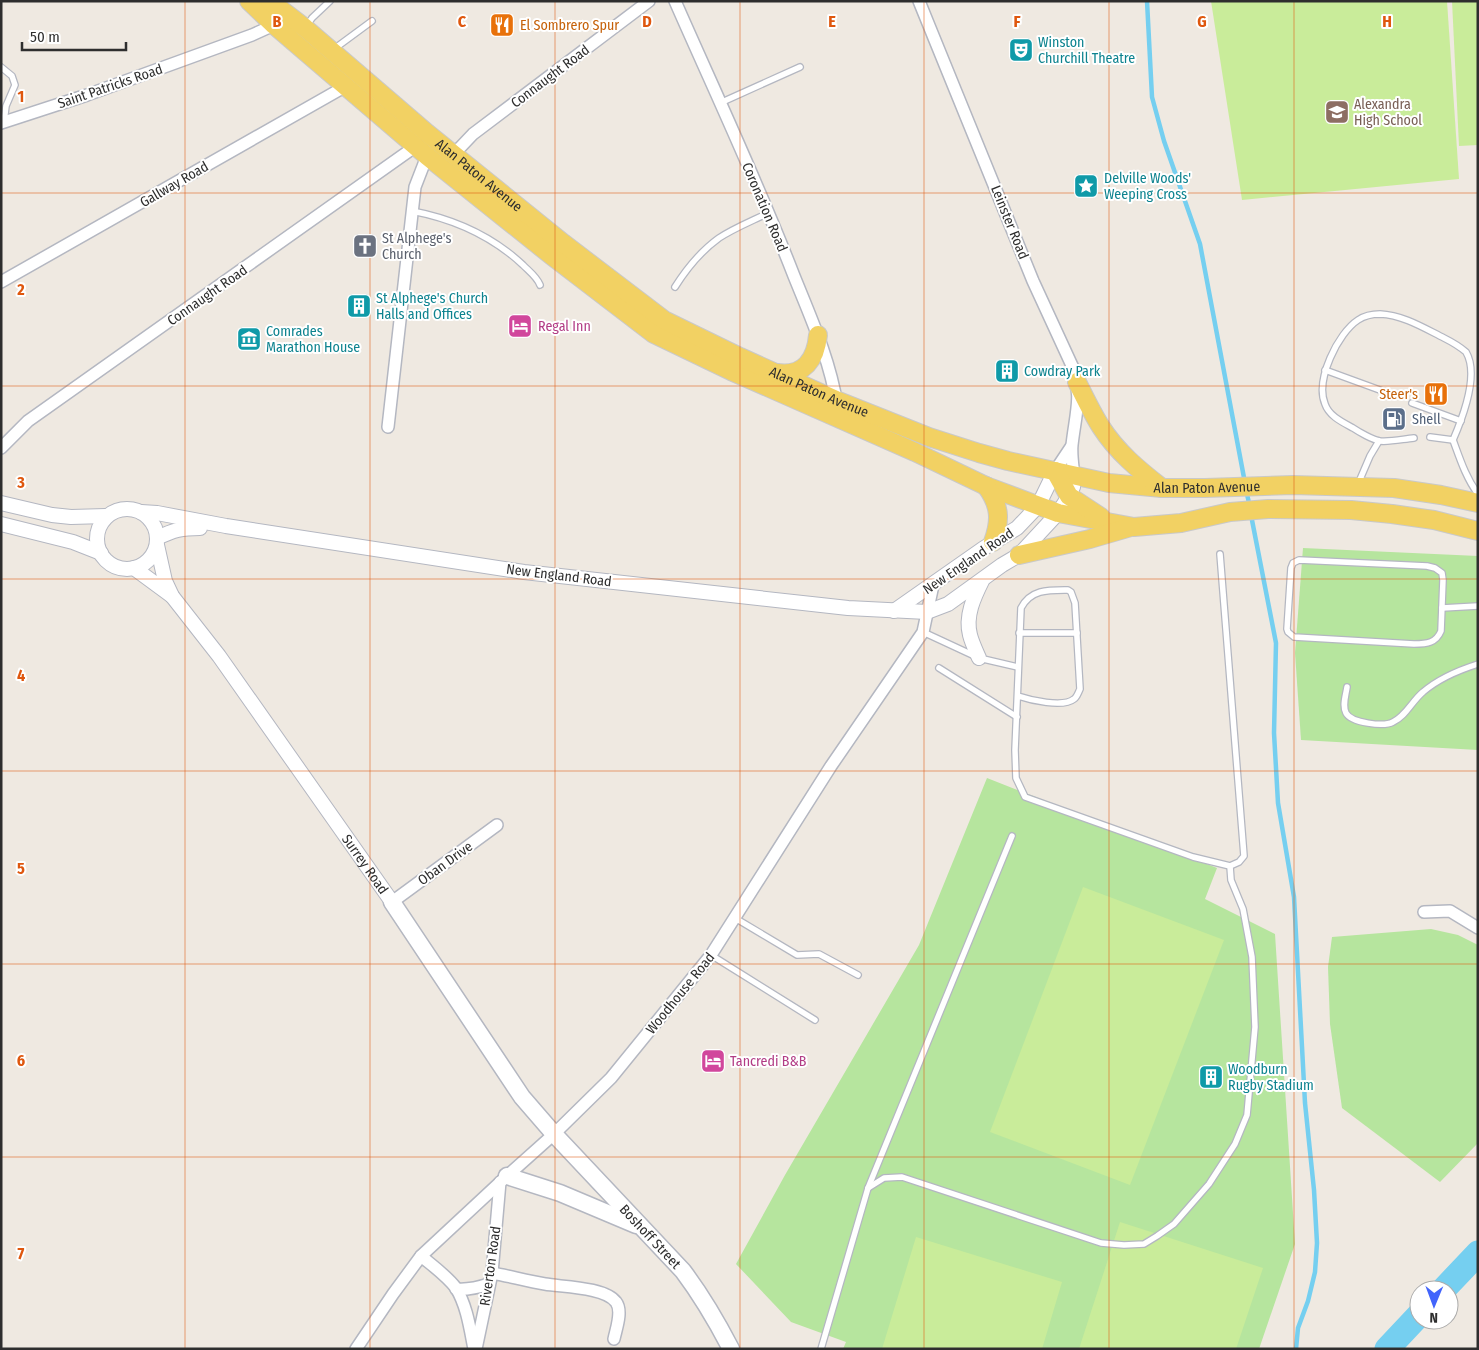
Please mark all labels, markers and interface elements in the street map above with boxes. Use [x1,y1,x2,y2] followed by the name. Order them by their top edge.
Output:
[273,12,282,31] text: B
[458,12,467,31] text: C
[489,12,515,38] restaurant icon: El Sombrero Spur
[642,12,652,31] text: D
[828,12,836,31] text: E
[1013,12,1021,31] text: F
[1197,12,1207,31] text: G
[1382,12,1392,31] text: H
[520,17,619,34] place label: El Sombrero Spur
[22,20,126,52] scale bar
[30,28,60,46] text: 50 m
[1038,34,1135,67] place label: Winston Churchill Theatre
[1008,37,1034,63] theatre icon: Winston Churchill Theatre
[508,41,593,111] street label: Connaught Road
[56,61,165,112] street label: Saint Patricks Road
[18,87,24,106] text: 1
[1354,96,1422,129] place label: Alexandra High School
[1324,99,1350,125] school or university icon: Alexandra High School
[432,135,526,216] street label: Alan Paton Avenue
[137,158,212,211] street label: Gallway Road
[738,160,791,254] street label: Coronation Road
[1104,170,1191,203] place label: Delville Woods' Weeping Cross
[1073,173,1099,199] place icon: Delville Woods' Weeping Cross
[987,183,1032,262] street label: Leinster Road
[382,230,451,263] place label: St Alphege's Church
[352,233,378,259] church icon: St Alphege's Church
[164,261,251,329] street label: Connaught Road
[16,280,25,299] text: 2
[376,290,488,323] place label: St Alphege's Church Halls and Offices
[346,293,372,319] building icon: St Alphege's Church Halls and Offices
[507,313,533,339] hotel icon: Regal Inn
[538,318,591,335] place label: Regal Inn
[266,323,360,356] place label: Comrades Marathon House
[236,326,262,352] museum icon: Comrades Marathon House
[994,358,1020,384] building icon: Cowdray Park
[767,363,871,421] street label: Alan Paton Avenue
[1024,363,1101,380] place label: Cowdray Park
[1423,381,1449,407] restaurant icon: Steer's
[1379,386,1418,403] place label: Steer's
[1381,406,1407,432] fuel station icon: Shell
[1412,411,1441,428] place label: Shell
[16,473,25,492] text: 3
[1153,478,1261,497] street label: Alan Paton Avenue
[920,525,1017,598] street label: New England Road
[505,561,613,590] street label: New England Road
[17,666,25,685] text: 4
[338,831,392,898] street label: Surrey Road
[415,838,476,889] street label: Oban Drive
[17,859,25,878] text: 5
[642,949,718,1037] street label: Woodhouse Road
[700,1048,726,1074] hotel icon: Tancredi B&B
[17,1051,25,1070] text: 6
[730,1053,807,1070] place label: Tancredi B&B
[1228,1061,1314,1094] place label: Woodburn Rugby Stadium
[1198,1064,1224,1090] building icon: Woodburn Rugby Stadium
[616,1201,685,1273] street label: Boshoff Street
[476,1225,505,1307] street label: Riverton Road
[18,1244,25,1263] text: 7
[1409,1280,1459,1330] north arrow
[1429,1309,1438,1326] text: N

